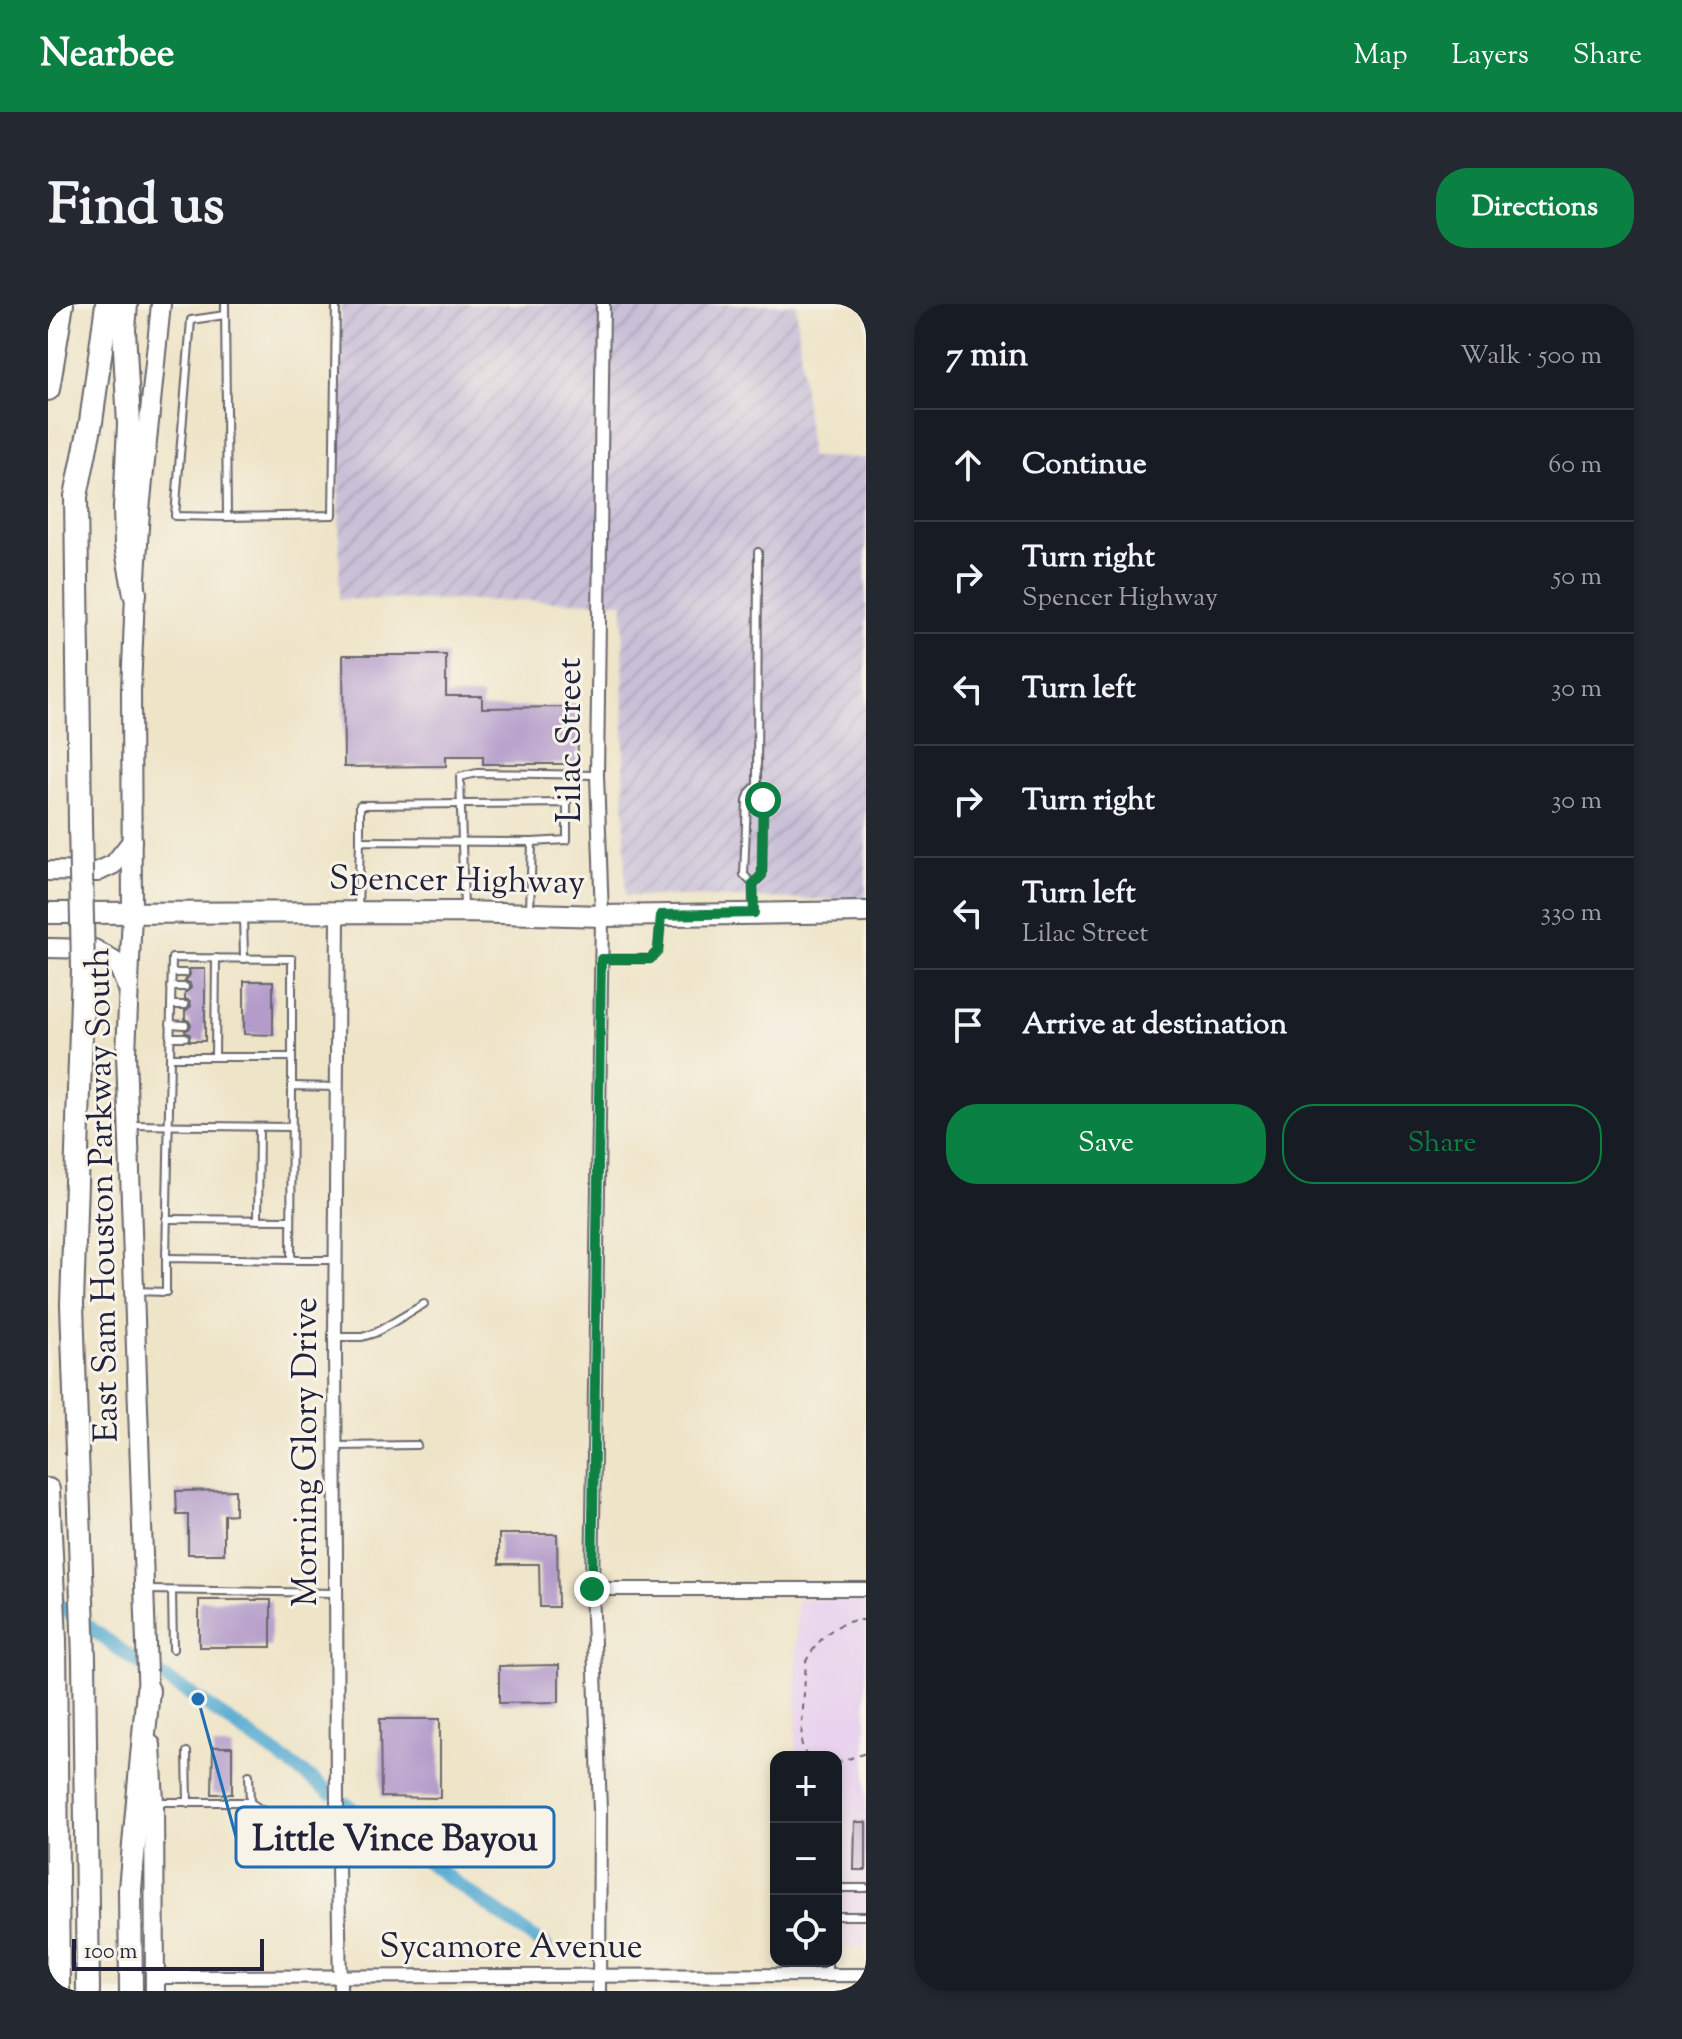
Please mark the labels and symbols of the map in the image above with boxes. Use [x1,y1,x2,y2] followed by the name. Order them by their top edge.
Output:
[547,657,596,823] street label: Lilac Street
[745,782,781,818] route start
[329,855,586,909] street label: Spencer Highway
[75,947,133,1443] street label: East Sam Houston Parkway South
[283,1297,332,1607] street label: Morning Glory Drive
[574,1571,610,1607] route end
[236,1807,554,1867] callout: Little Vince Bayou
[252,1815,538,1867] text: Little Vince Bayou
[379,1924,643,1973] street label: Sycamore Avenue
[72,1935,264,1971] scale bar

